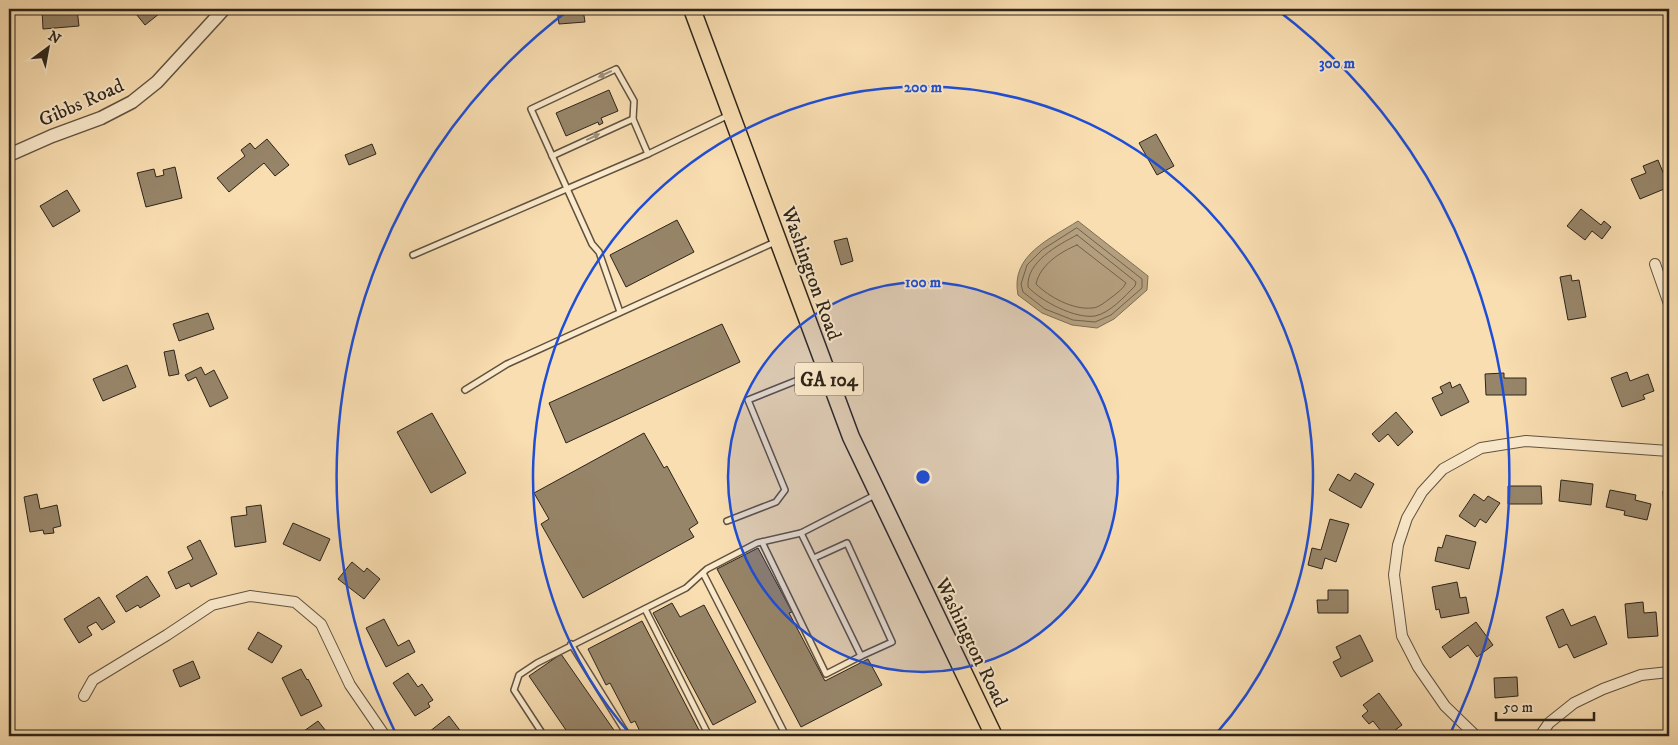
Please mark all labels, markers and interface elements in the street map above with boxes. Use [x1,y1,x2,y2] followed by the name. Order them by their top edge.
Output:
[22,22,72,72] north arrow
[45,27,64,49] text: N
[1319,54,1356,73] text: 300 m
[598,71,612,79] one-way arrow
[35,74,128,133] street label: Gibbs Road
[904,78,943,97] text: 200 m
[586,133,600,141] one-way arrow
[774,202,846,344] street label: Washington Road
[905,273,942,292] text: 100 m
[795,362,863,396] road number: GA 104
[914,468,932,486] centre of rings
[928,573,1013,711] street label: Washington Road
[1496,690,1593,722] scale bar
[1503,698,1533,717] text: 50 m

